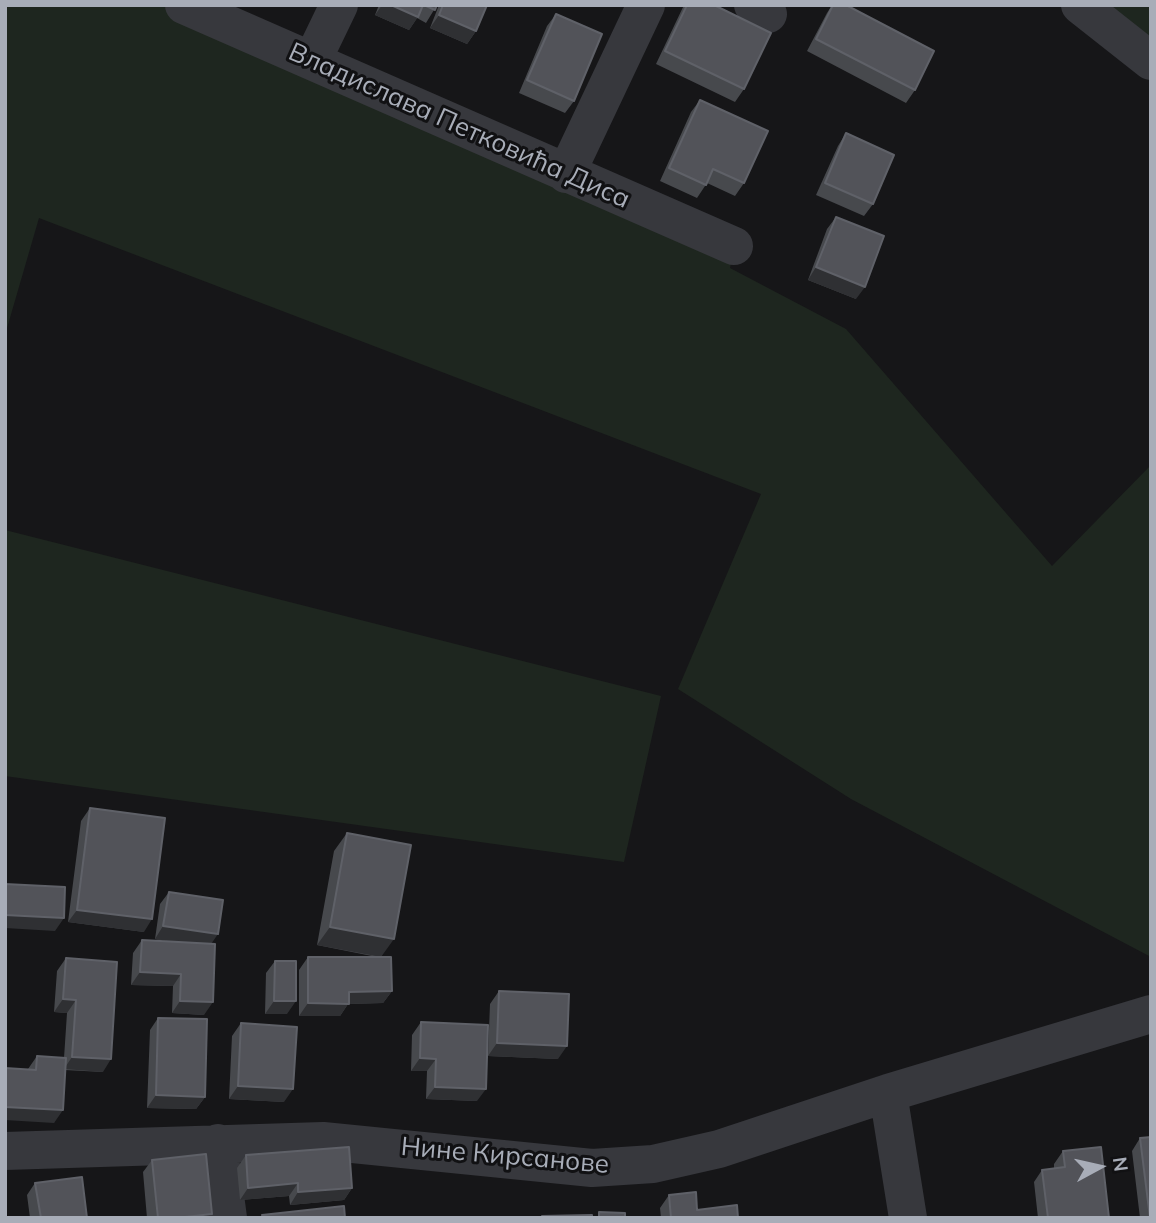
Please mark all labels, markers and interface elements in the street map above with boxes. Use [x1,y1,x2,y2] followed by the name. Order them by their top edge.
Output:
[284,36,634,216] street label: Владислава Петковића Диса
[399,1131,611,1181] street label: Нине Кирсанове
[1065,1132,1135,1202] north arrow
[1108,1155,1134,1173] text: N

